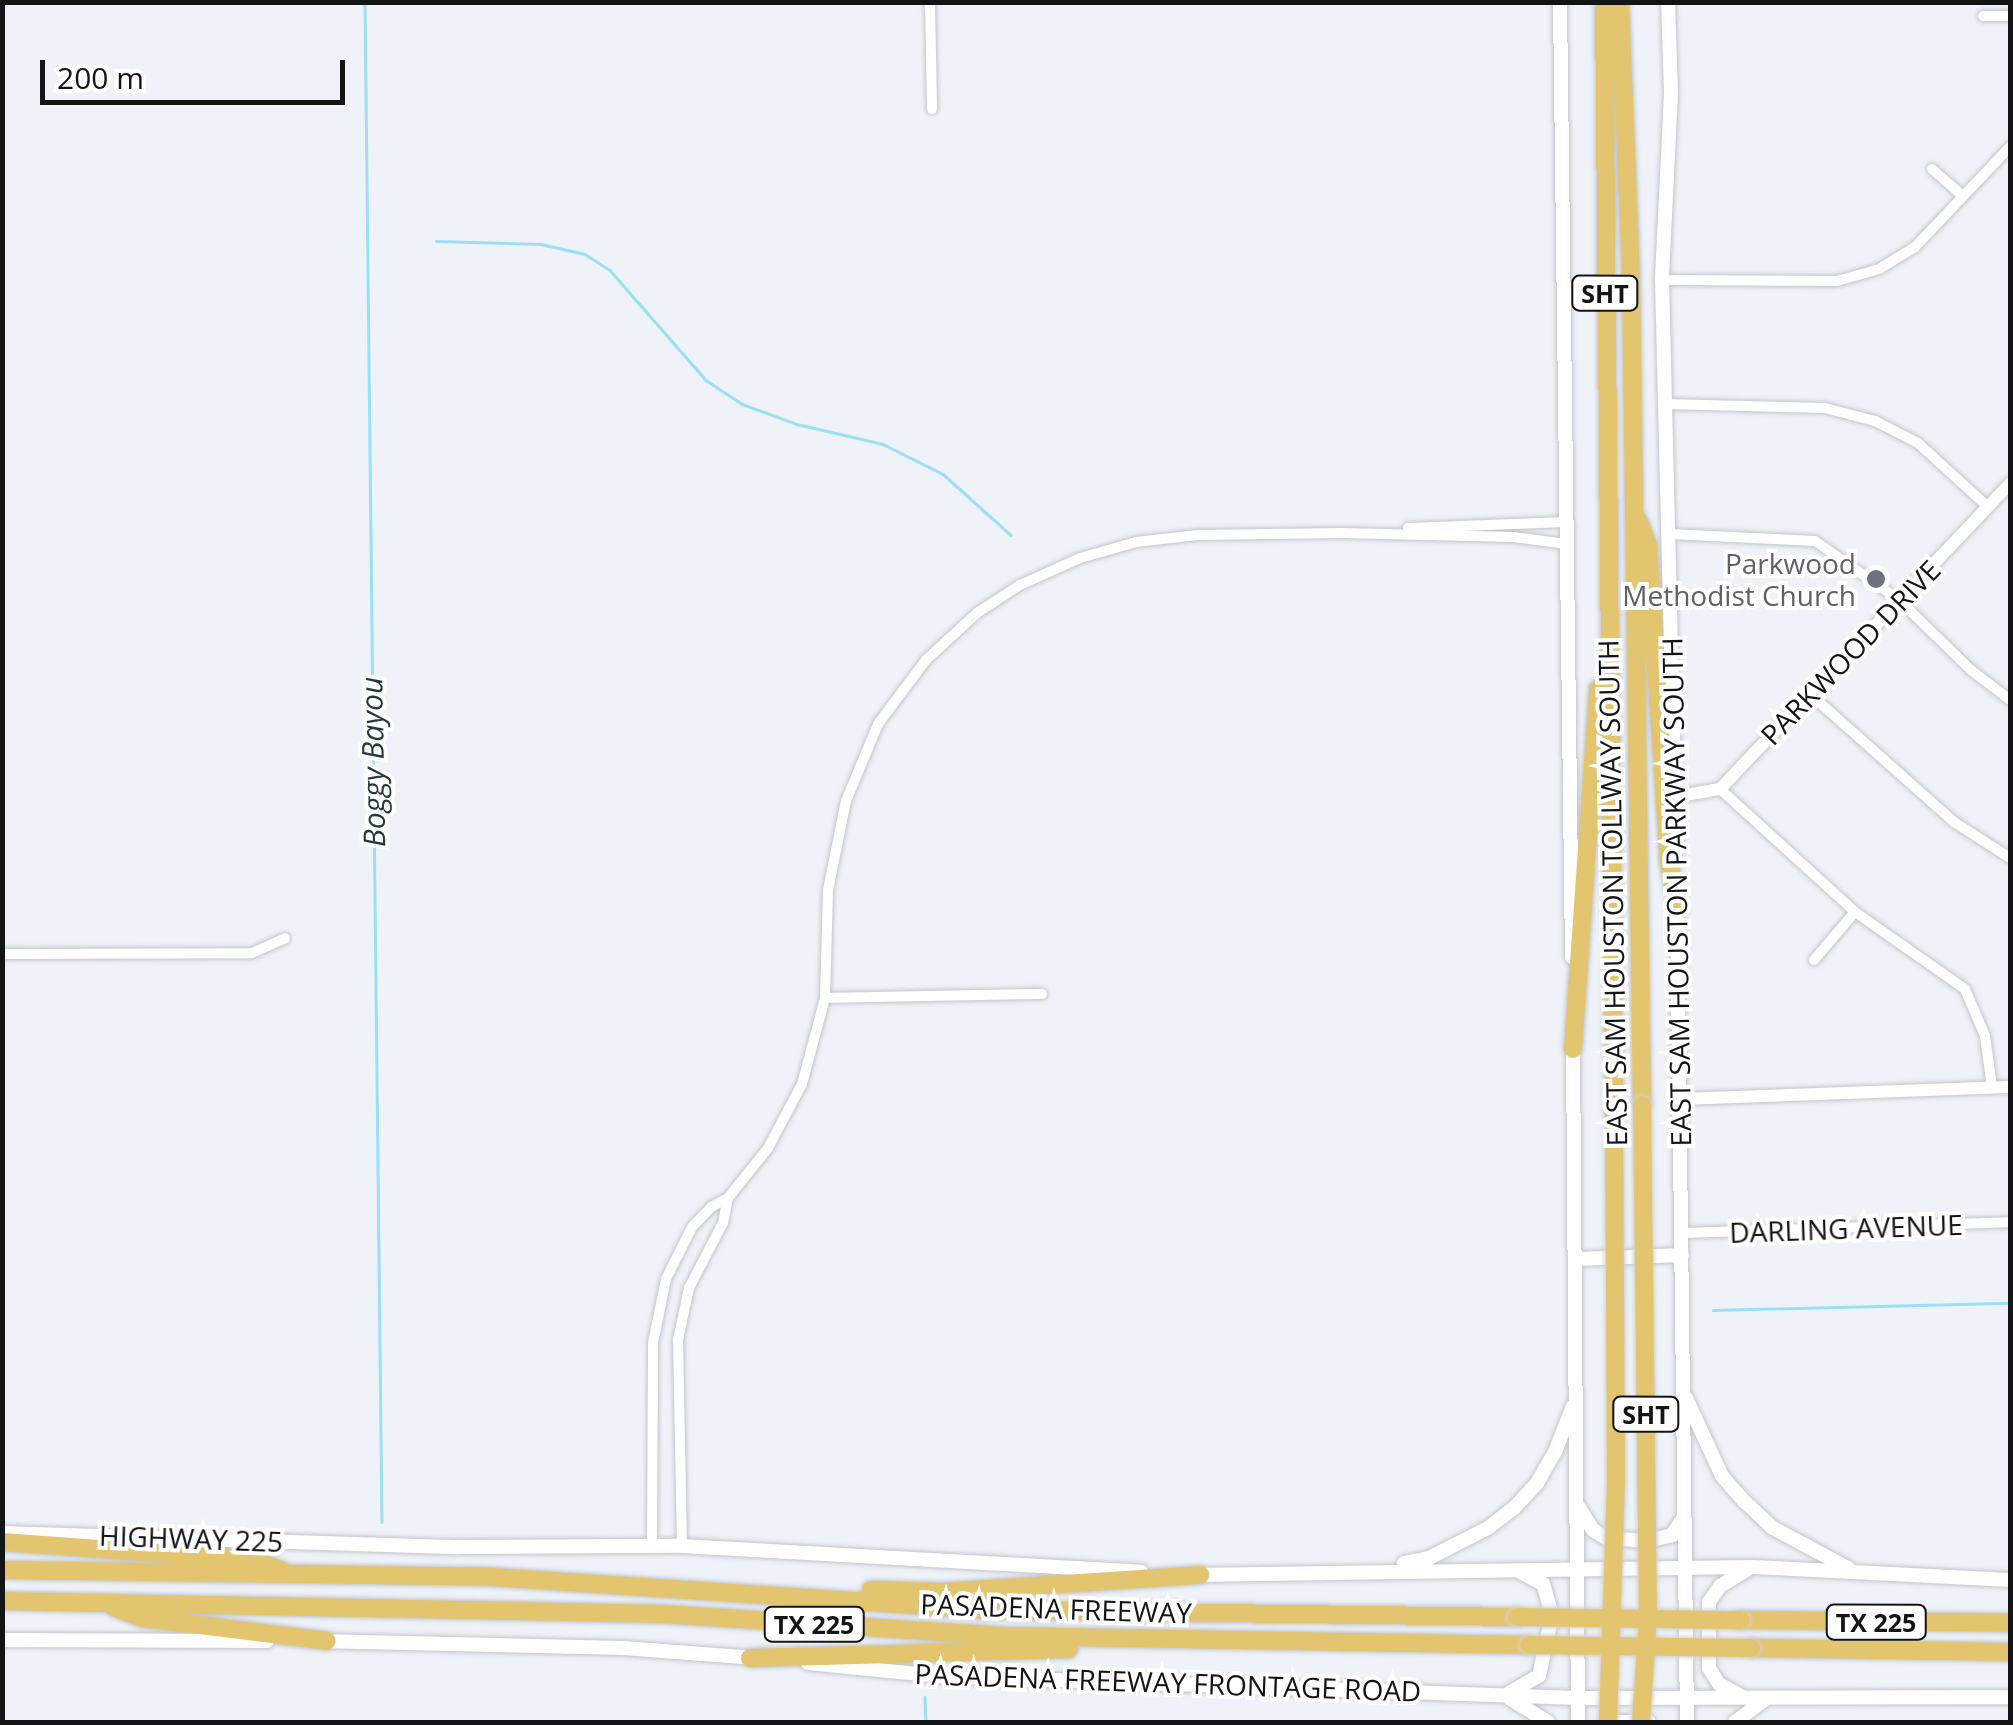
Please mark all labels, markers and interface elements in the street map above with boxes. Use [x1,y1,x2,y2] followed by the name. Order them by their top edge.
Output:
[45,40,350,102] scale bar
[57,57,144,98] text: 200 m
[1570,273,1640,313] road number: SHT
[1622,546,1856,612] place label: Parkwood Methodist Church
[1753,553,1947,751] street label: PARKWOOD DRIVE
[1865,568,1887,590] marker: Parkwood Methodist Church
[1655,637,1697,1147] street label: EAST SAM HOUSTON PARKWAY SOUTH
[1591,639,1633,1147] street label: EAST SAM HOUSTON TOLLWAY SOUTH
[354,676,392,848] water label: Boggy Bayou
[1729,1207,1963,1249] street label: DARLING AVENUE
[1611,1394,1681,1434] road number: SHT
[98,1518,284,1558] street label: HIGHWAY 225
[920,1586,1192,1630] street label: PASADENA FREEWAY
[1824,1602,1928,1642] road number: TX 225
[762,1604,866,1644] road number: TX 225
[914,1656,1422,1708] street label: PASADENA FREEWAY FRONTAGE ROAD

